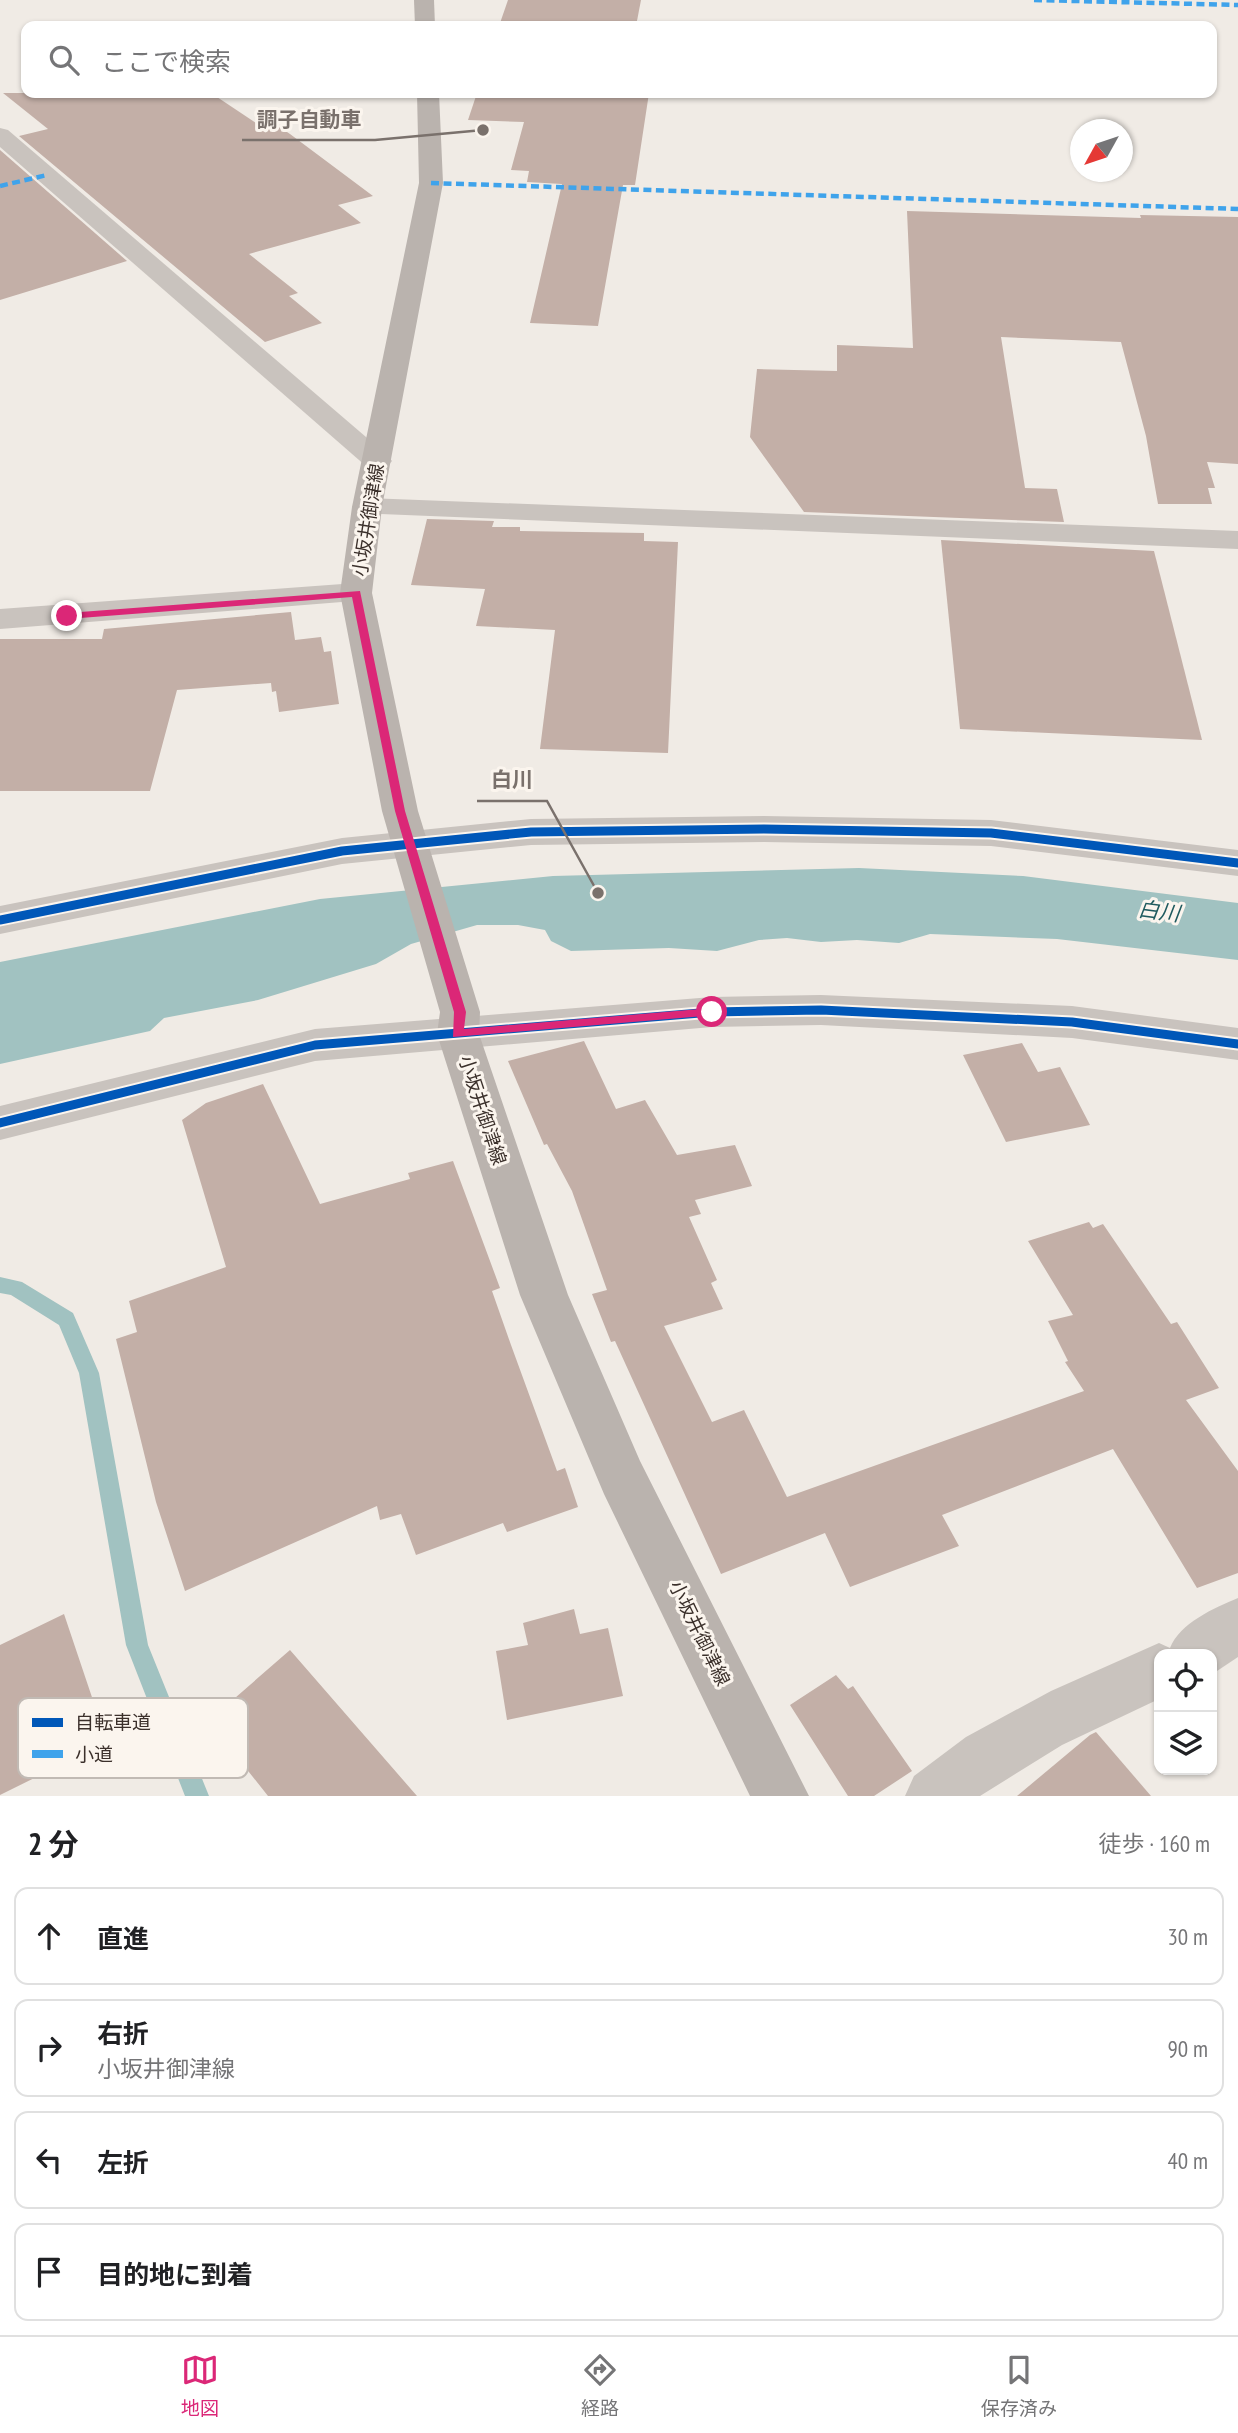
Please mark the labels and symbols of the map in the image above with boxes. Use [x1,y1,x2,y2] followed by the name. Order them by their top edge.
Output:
[242,98,375,140] callout: 調子自動車
[257,106,362,133] text: 調子自動車
[1070,119,1133,182] north arrow
[347,462,389,578] street label: 小坂井御津線
[51,600,82,631] route end
[477,759,547,801] callout: 白川
[491,766,533,793] text: 白川
[1137,895,1183,927] water label: 白川
[696,996,727,1027] route start
[454,1052,512,1168] street label: 小坂井御津線
[664,1577,736,1689] street label: 小坂井御津線
[18,1698,248,1778] legend
[75,1710,151,1734] text: 自転車道
[75,1742,113,1766] text: 小道

